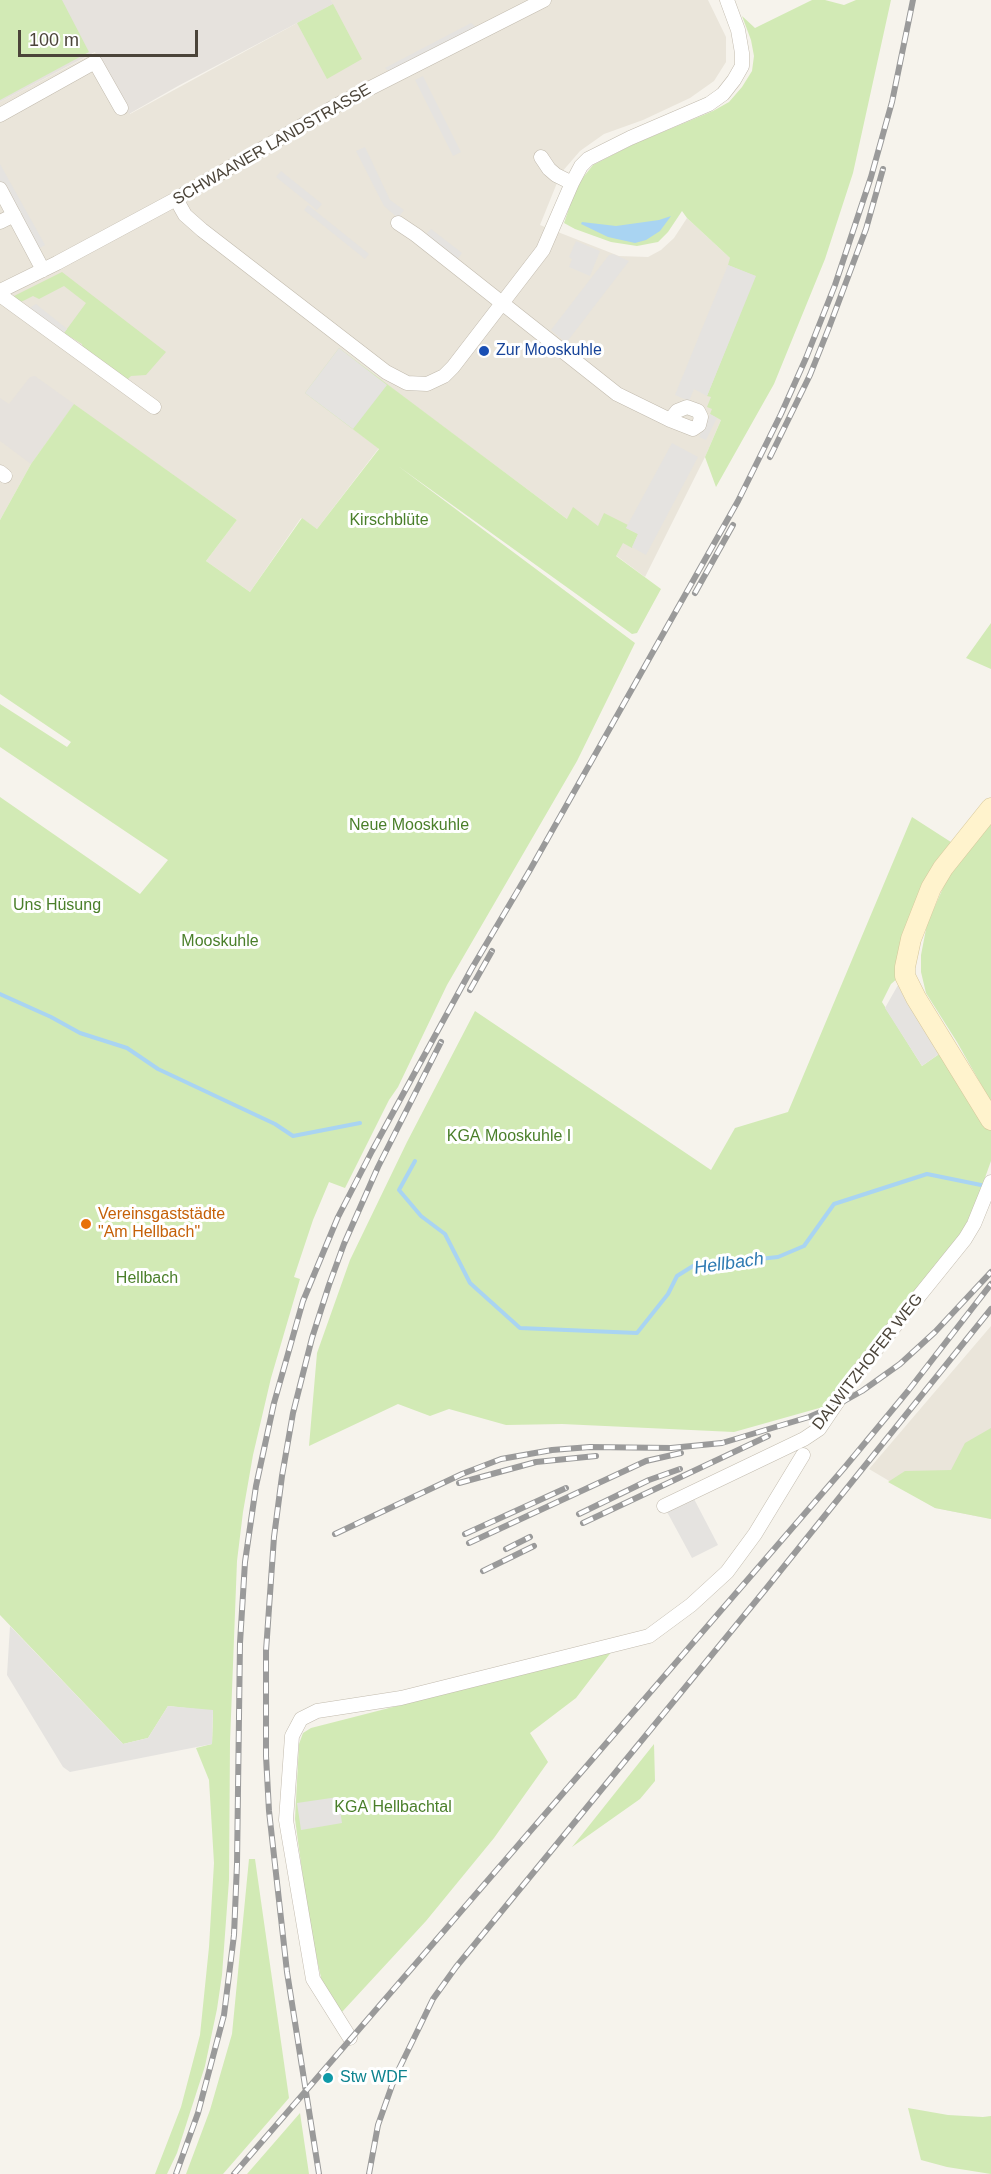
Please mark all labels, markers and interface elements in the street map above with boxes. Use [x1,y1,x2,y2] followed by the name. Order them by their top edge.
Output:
[21,18,201,56] scale bar
[29,30,79,50] text: 100 m
[170,80,374,210] street label: SCHWAANER LANDSTRASSE
[496,341,602,361] place label: Zur Mooskuhle
[477,344,491,358] marker: Zur Mooskuhle
[349,511,429,531] park label: Kirschblüte
[349,816,469,836] park label: Neue Mooskuhle
[13,896,101,916] park label: Uns Hüsung
[181,932,259,952] park label: Mooskuhle
[447,1127,571,1147] park label: KGA Mooskuhle I
[98,1205,225,1243] place label: Vereinsgaststädte "Am Hellbach"
[79,1217,93,1231] marker: Vereinsgaststädte "Am Hellbach"
[693,1248,765,1280] water label: Hellbach
[116,1269,178,1289] park label: Hellbach
[809,1290,927,1434] street label: DALWITZHOFER WEG
[334,1798,452,1818] park label: KGA Hellbachtal
[340,2068,408,2088] place label: Stw WDF
[321,2071,335,2085] marker: Stw WDF

